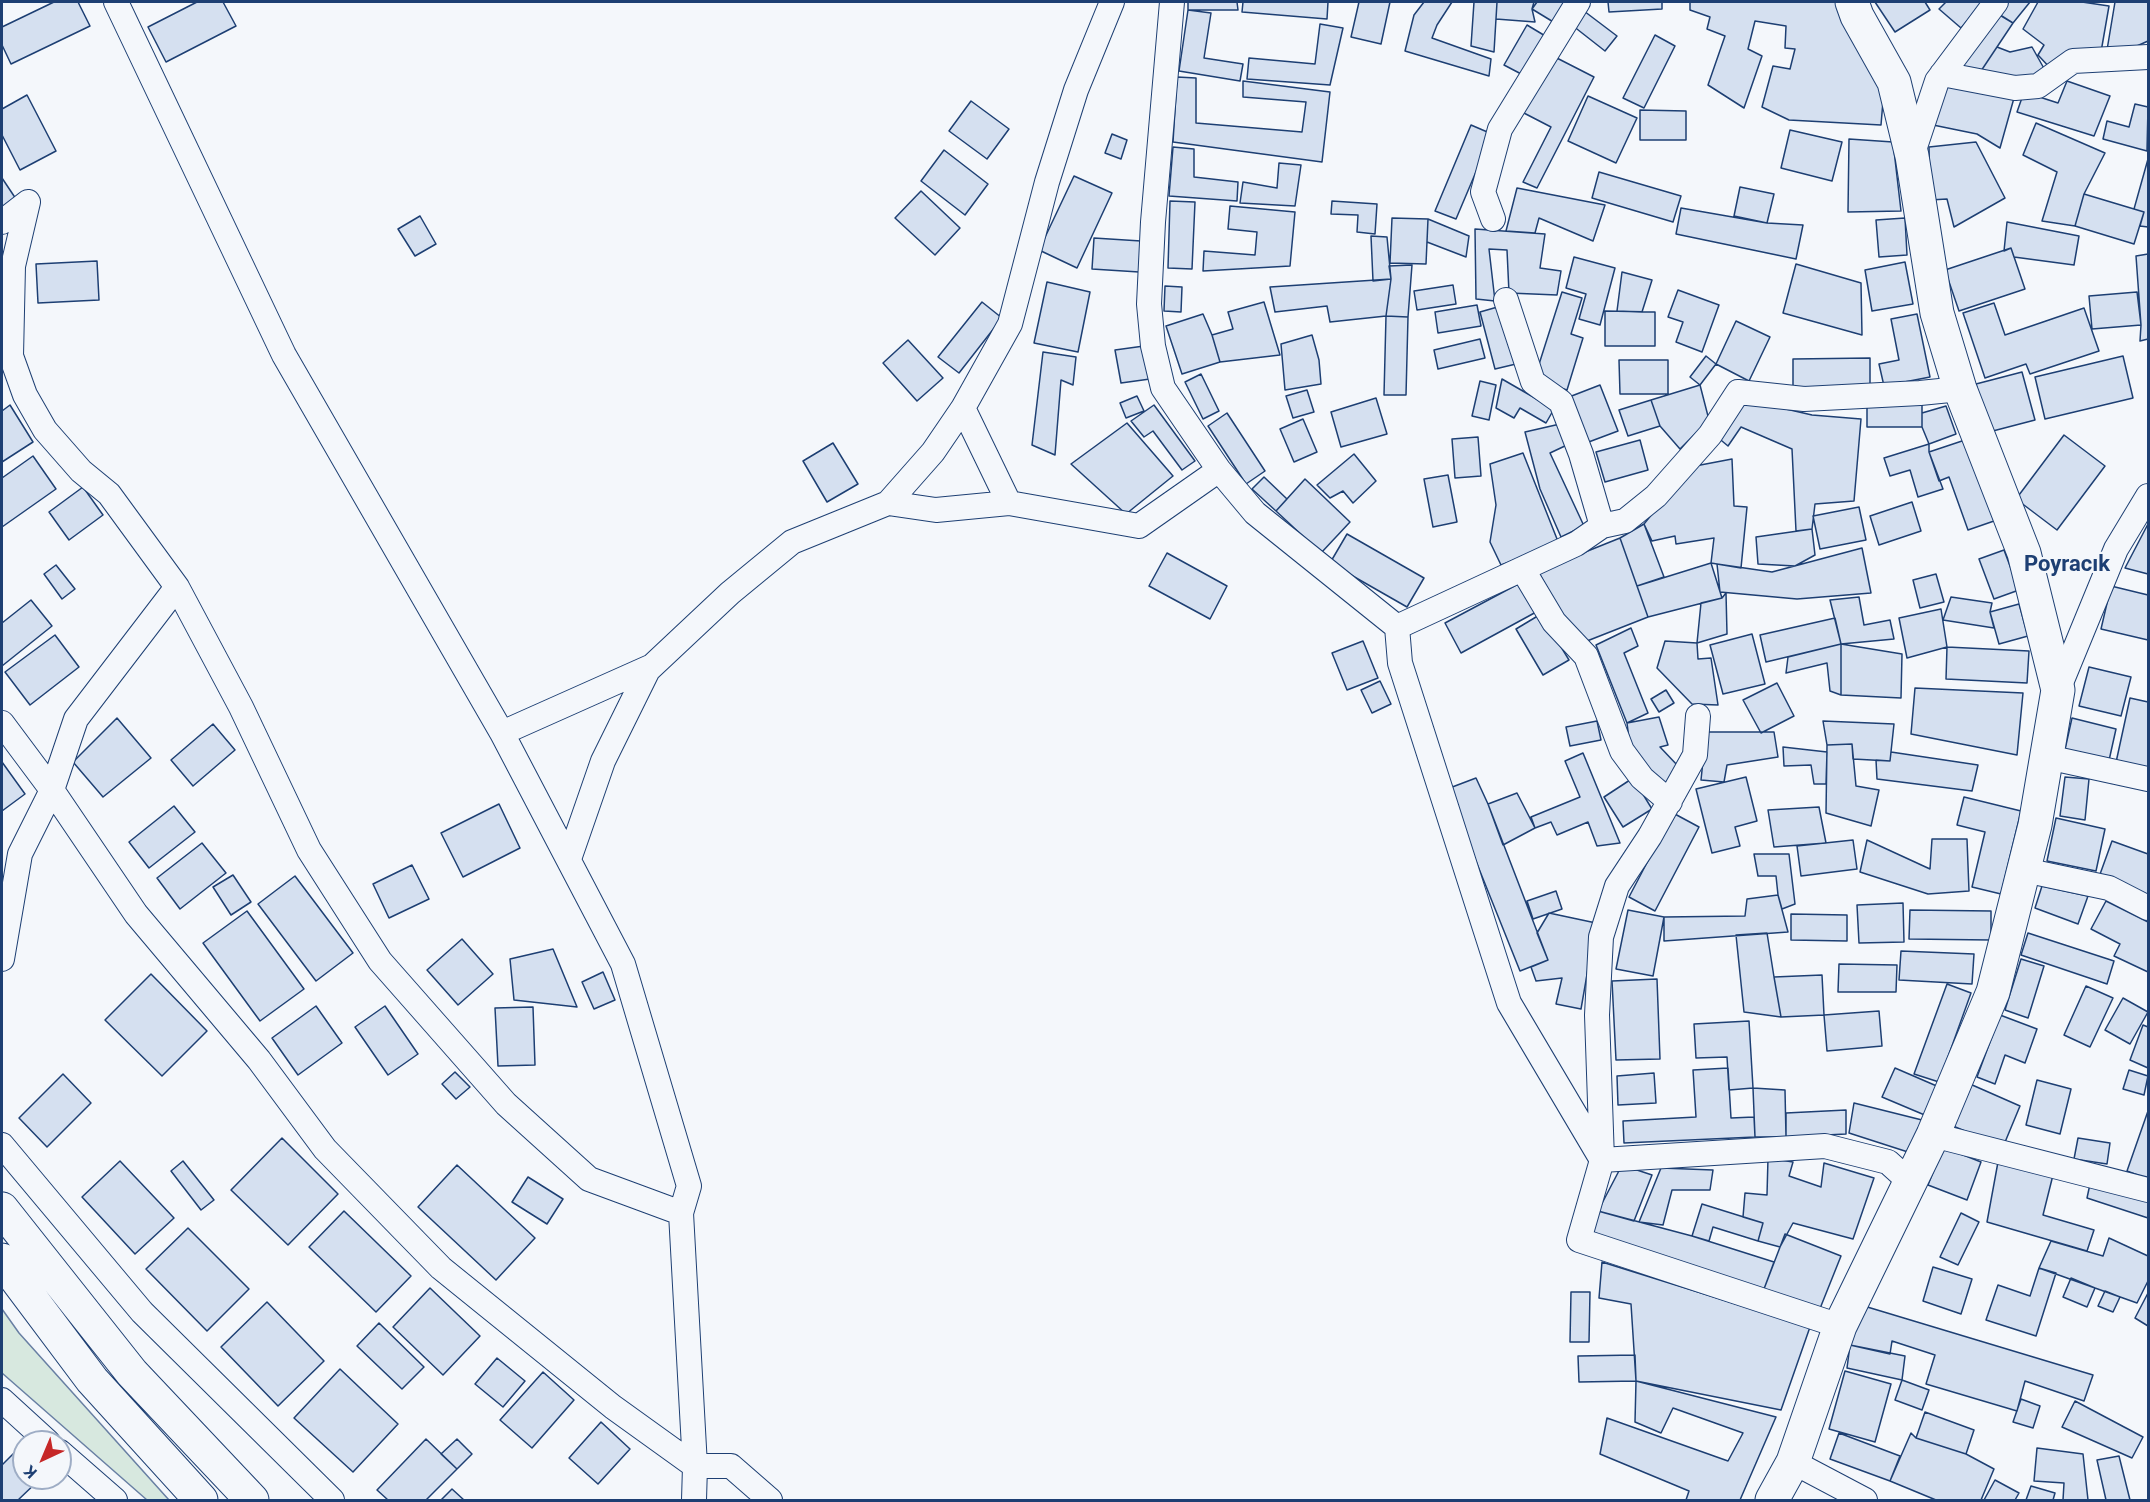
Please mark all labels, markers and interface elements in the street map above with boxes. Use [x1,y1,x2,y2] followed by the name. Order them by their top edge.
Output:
[2024,552,2110,578] district label: Poyracık
[12,1430,72,1490] north arrow
[20,1462,41,1482] text: K

